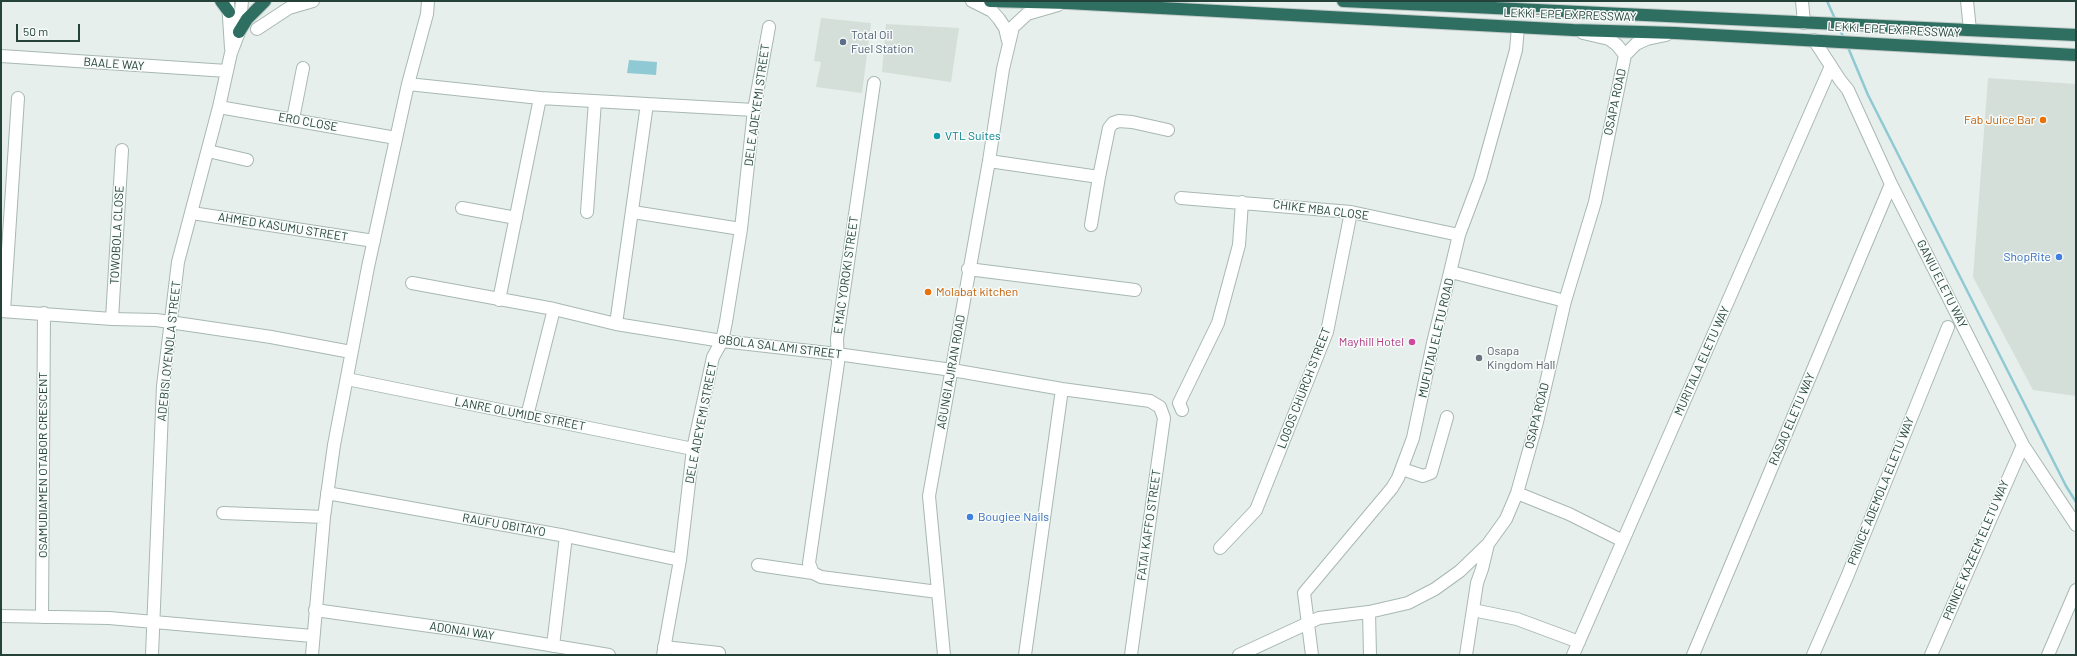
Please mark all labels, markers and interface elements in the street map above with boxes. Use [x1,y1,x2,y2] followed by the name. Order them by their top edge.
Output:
[1503,5,1637,25] street label: LEKKI-EPE EXPRESSWAY
[18,16,82,42] scale bar
[1827,19,1961,41] street label: LEKKI-EPE EXPRESSWAY
[23,24,48,38] text: 50 m
[851,28,914,56] place label: Total Oil Fuel Station
[838,37,848,47] marker: Total Oil Fuel Station
[741,43,773,167] street label: DELE ADEYEMI STREET
[83,55,145,73] street label: BAALE WAY
[1601,67,1629,137] street label: OSAPA ROAD
[277,110,339,134] street label: ERO CLOSE
[1964,113,2035,127] place label: Fab Juice Bar
[2038,115,2048,125] marker: Fab Juice Bar
[945,129,1001,143] place label: VTL Suites
[932,131,942,141] marker: VTL Suites
[107,185,127,285] street label: TOWOBOLA CLOSE
[1272,197,1370,223] street label: CHIKE MBA CLOSE
[217,210,349,244] street label: AHMED KASUMU STREET
[831,215,861,335] street label: E MAC YOROKI STREET
[1914,238,1970,330] street label: GANIU ELETU WAY
[2003,250,2051,264] place label: ShopRite
[2054,252,2064,262] marker: ShopRite
[1415,277,1457,399] street label: MUFUTAU ELETU ROAD
[154,280,184,422] street label: ADEBISI OYENOLA STREET
[936,285,1018,299] place label: Molabat kitchen
[923,287,933,297] marker: Molabat kitchen
[1671,304,1733,418] street label: MURITALA ELETU WAY
[934,314,968,430] street label: AGUNGI AJIRAN ROAD
[1274,325,1334,451] street label: LOGOS CHURCH STREET
[717,332,843,362] street label: GBOLA SALAMI STREET
[1339,335,1404,349] place label: Mayhill Hotel
[1407,337,1417,347] marker: Mayhill Hotel
[1487,344,1555,372] place label: Osapa Kingdom Hall
[1474,353,1484,363] marker: Osapa Kingdom Hall
[682,361,720,485] street label: DELE ADEYEMI STREET
[1766,371,1818,467] street label: RASAQ ELETU WAY
[36,372,50,558] street label: OSAMUDIAMEN OTABOR CRESCENT
[1522,381,1552,451] street label: OSAPA ROAD
[453,394,587,434] street label: LANRE OLUMIDE STREET
[1845,415,1917,567] street label: PRINCE ADEMOLA ELETU WAY
[1134,468,1164,582] street label: FATAI KAFFO STREET
[1940,478,2012,622] street label: PRINCE KAZEEM ELETU WAY
[978,510,1049,524] place label: Bougiee Nails
[461,511,547,539] street label: RAUFU OBITAYO
[965,512,975,522] marker: Bougiee Nails
[428,619,496,643] street label: ADONAI WAY

